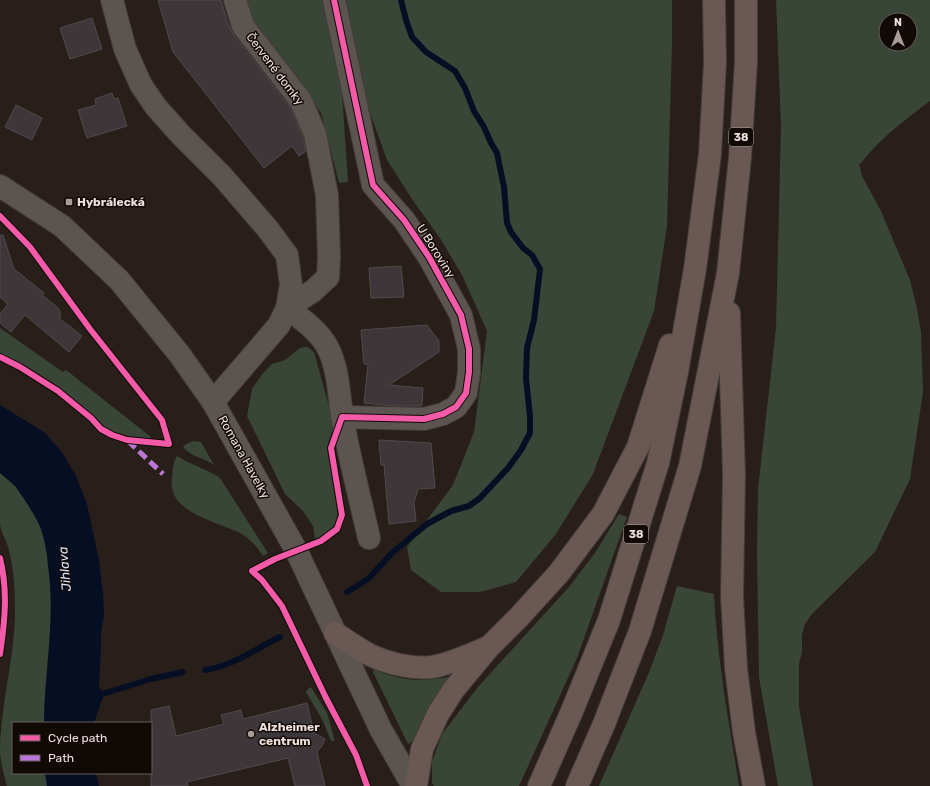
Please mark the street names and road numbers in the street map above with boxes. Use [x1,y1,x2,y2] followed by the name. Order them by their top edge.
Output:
[243,30,307,108] street label: Červené domky
[729,128,753,146] road number: 38
[414,222,458,281] street label: U Boroviny
[215,413,273,501] street label: Romana Havelky
[624,525,648,543] road number: 38

